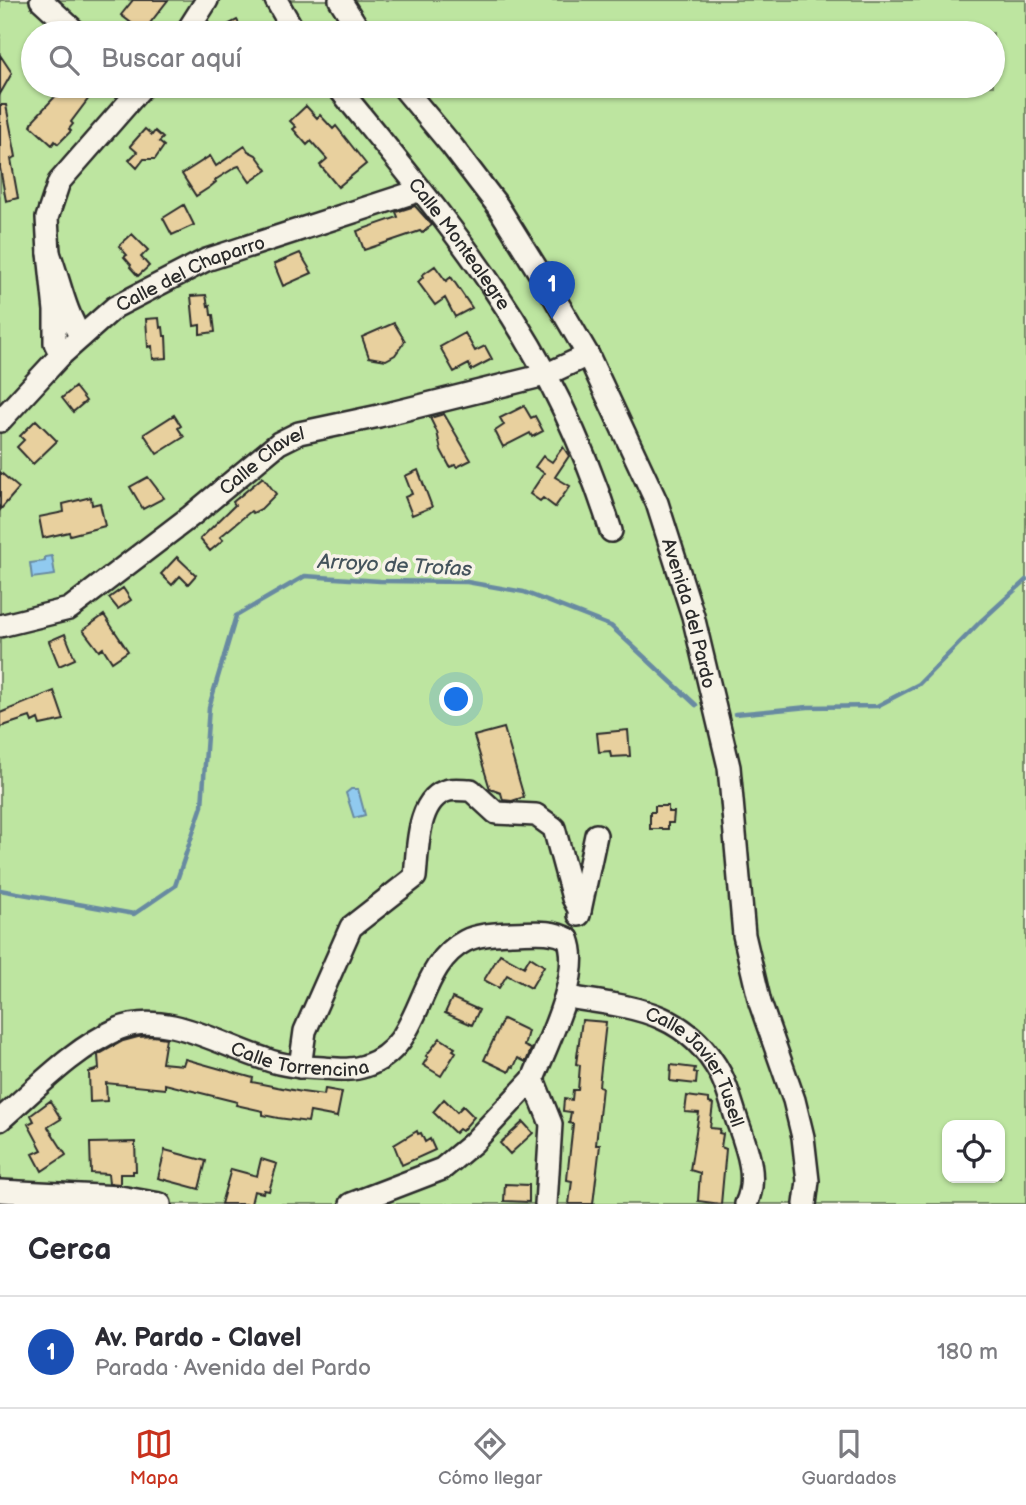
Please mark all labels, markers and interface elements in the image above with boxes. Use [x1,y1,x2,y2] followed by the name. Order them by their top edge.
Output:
[21,21,1005,98] search box
[45,41,83,79] icon: search
[101,44,242,75] text: Buscar aquí
[403,174,515,315] street label: Calle Montealegre
[112,232,268,318] street label: Calle del Chaparro
[529,261,575,319] pin: 1
[215,422,306,501] street label: Calle Clavel
[656,536,720,691] street label: Avenida del Pardo
[316,549,473,582] water label: Arroyo de Trofas
[439,682,473,716] your location
[642,1003,748,1130] street label: Calle Javier Tusell
[227,1037,372,1082] street label: Calle Torrencina
[942,1120,1005,1183] map controls
[942,1120,1005,1183] button: locate
[28,1232,111,1268] text: Cerca
[95,1323,302,1354] text: Av. Pardo - Clavel
[46,1338,56,1366] text: 1
[937,1338,998,1366] text: 180 m
[95,1354,371,1382] text: Parada · Avenida del Pardo
[130,1425,179,1490] tab: Mapa
[438,1425,542,1490] tab: Cómo llegar
[802,1425,896,1490] tab: Guardados

